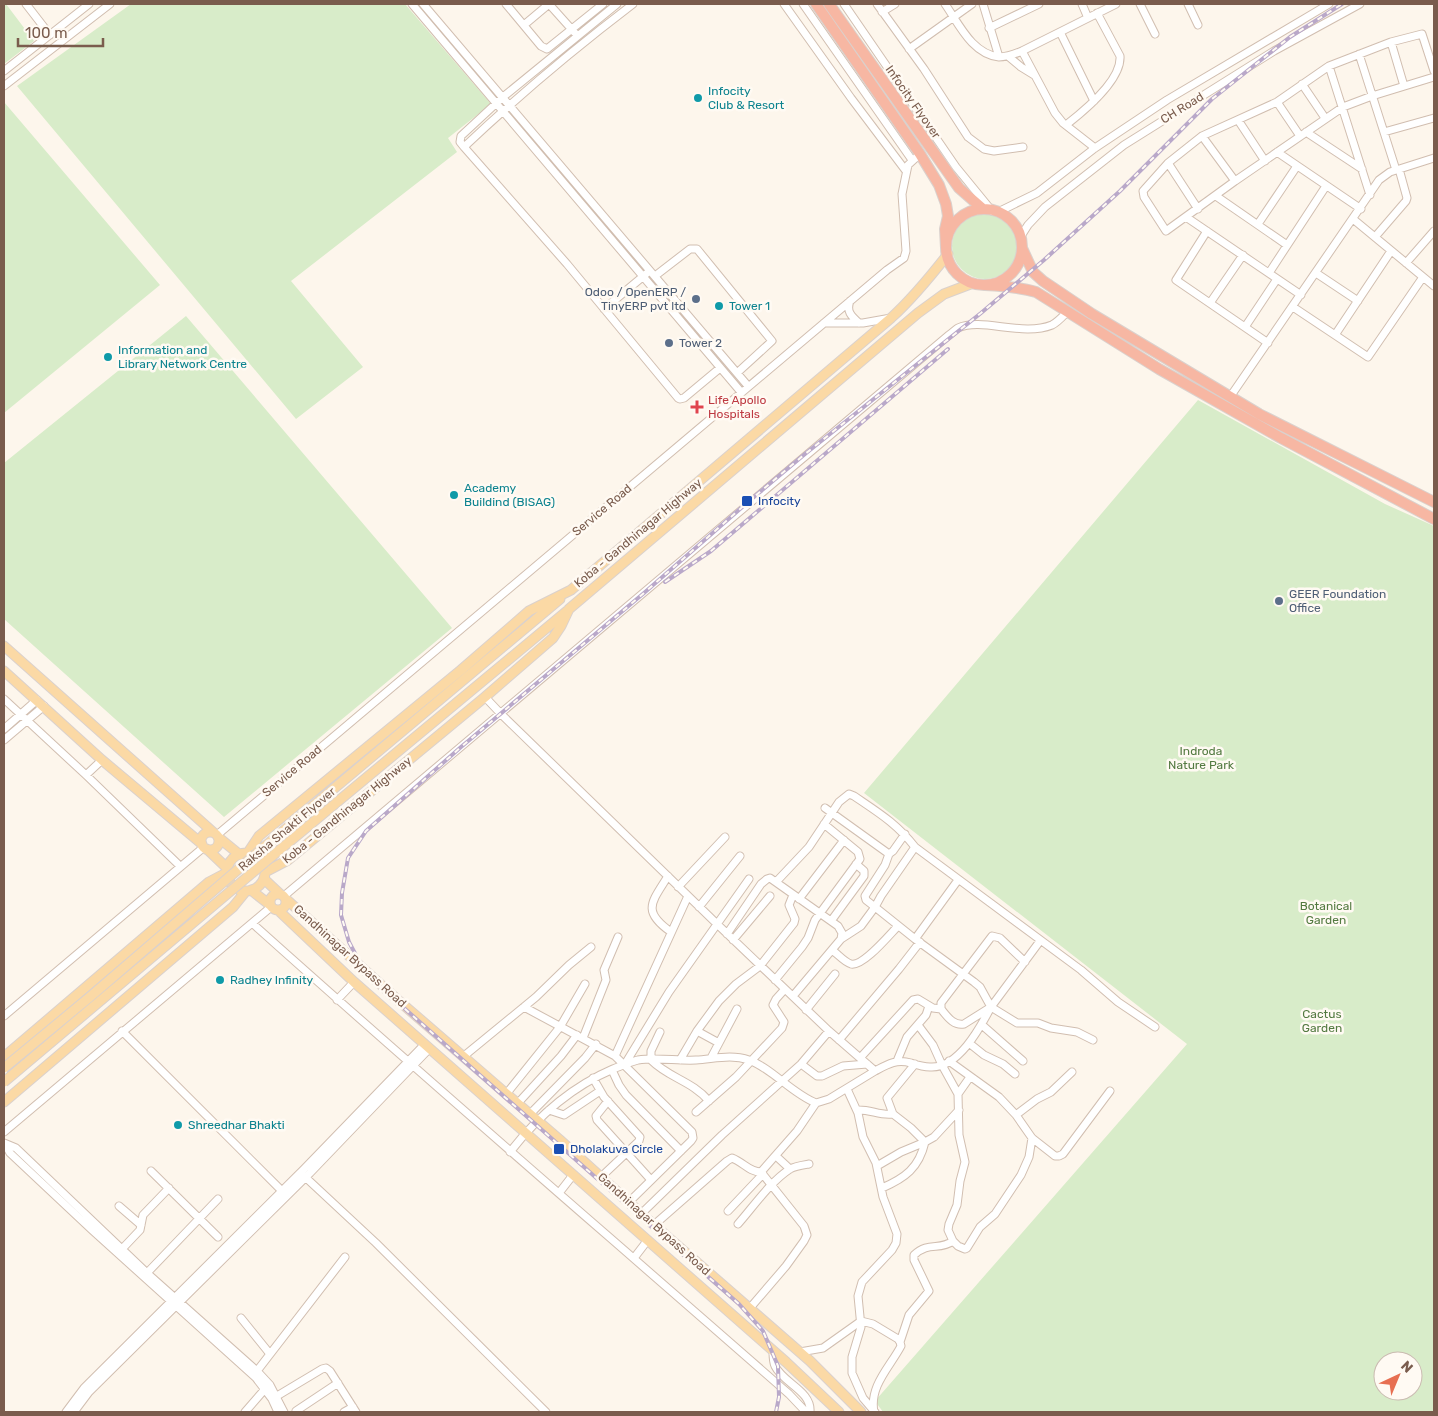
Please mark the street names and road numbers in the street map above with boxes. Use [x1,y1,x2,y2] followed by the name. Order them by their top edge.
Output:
[883,63,944,142] street label: Infocity Flyover
[1158,89,1206,127] street label: CH Road
[571,475,705,590] street label: Koba - Gandhinagar Highway
[570,481,634,539] street label: Service Road
[260,742,324,800] street label: Service Road
[280,753,415,866] street label: Koba - Gandhinagar Highway
[236,784,339,874] street label: Raksha Shakti Flyover
[291,902,409,1010] street label: Gandhinagar Bypass Road
[595,1170,713,1278] street label: Gandhinagar Bypass Road

